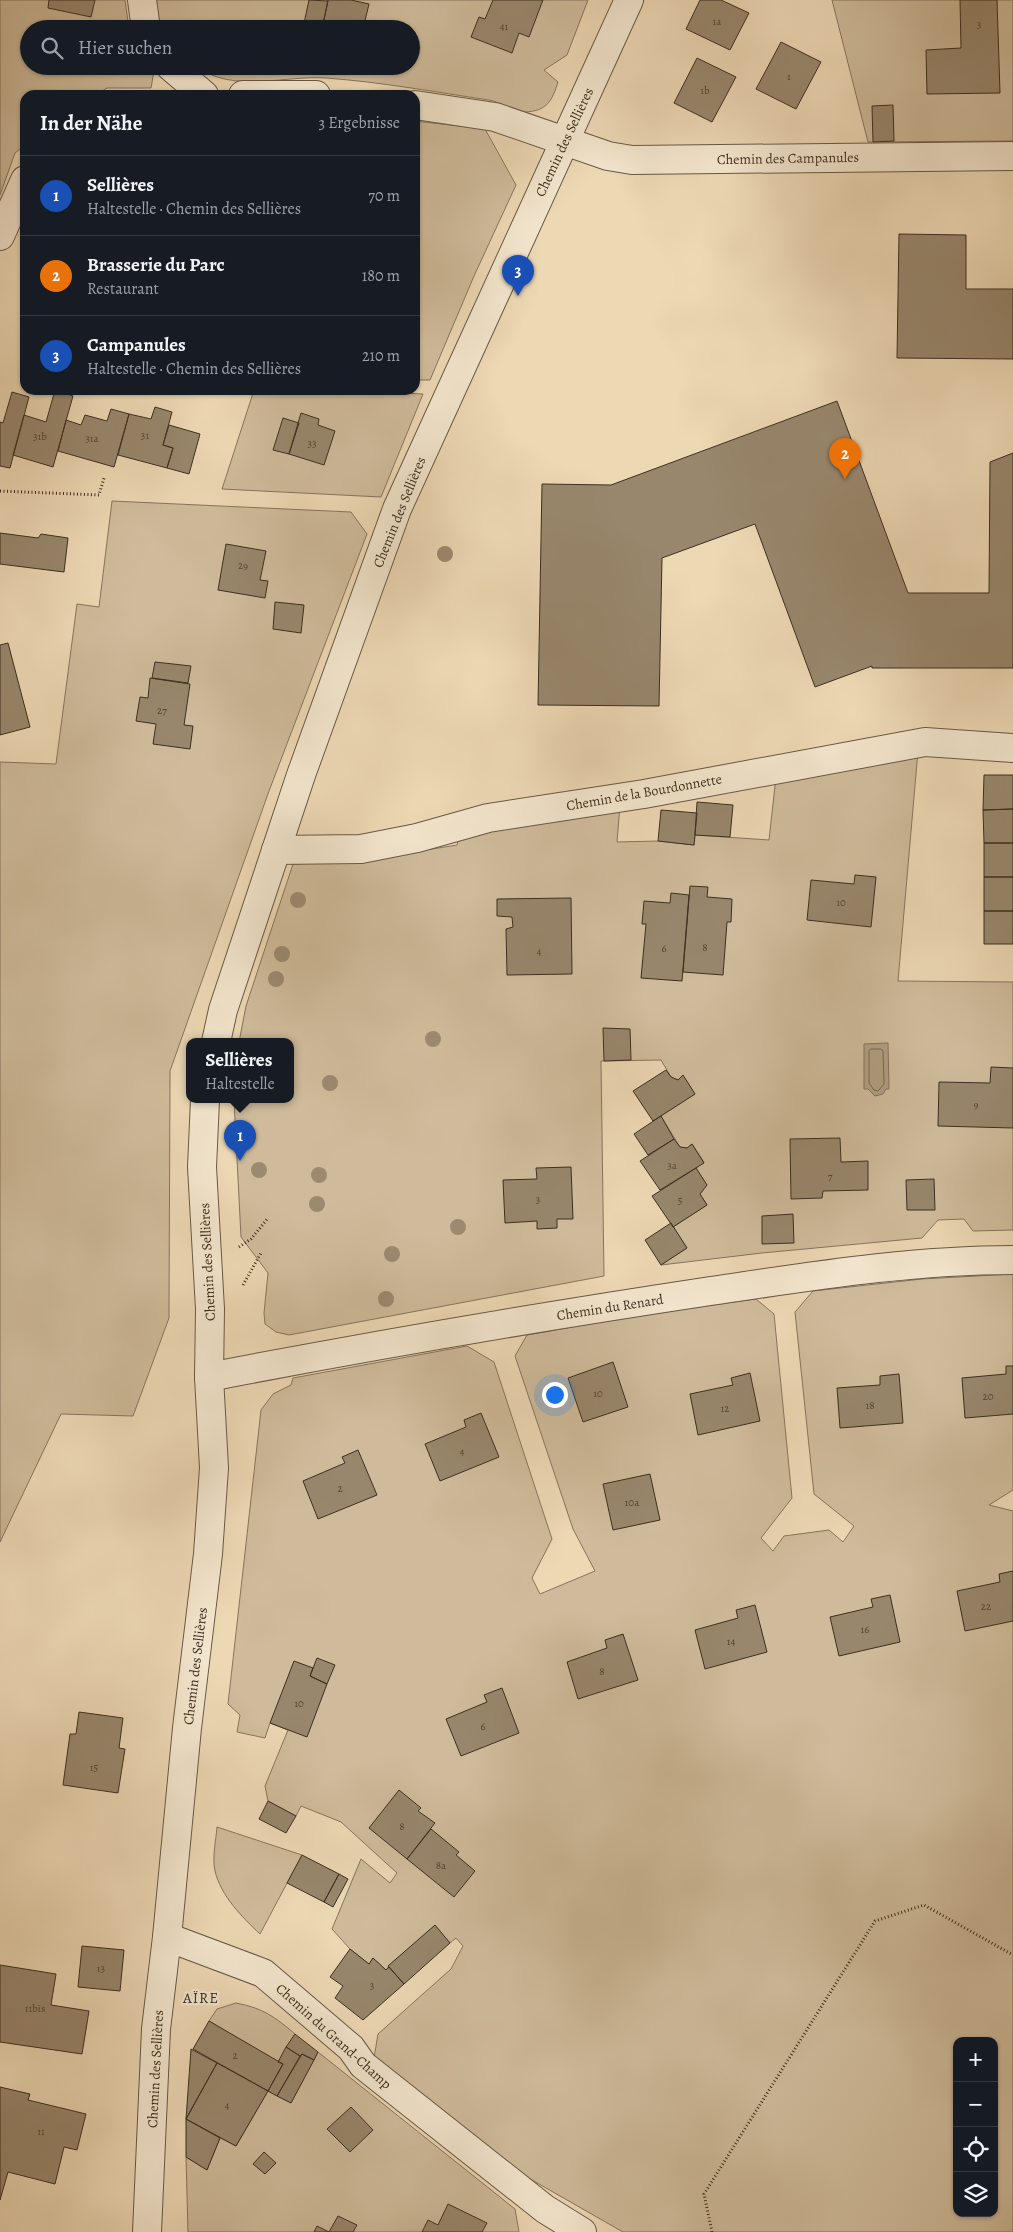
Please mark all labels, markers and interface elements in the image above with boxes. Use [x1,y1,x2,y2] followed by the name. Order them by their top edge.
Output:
[713,14,722,29] house number: 1a
[977,17,981,32] house number: 3
[500,19,509,34] house number: 41
[20,20,420,75] search box
[38,34,66,62] icon: search
[78,35,172,61] text: Hier suchen
[787,69,791,84] house number: 1
[700,83,710,98] house number: 1b
[531,85,598,200] street label: Chemin des Sellières
[40,109,142,137] text: In der Nähe
[318,112,400,134] text: 3 Ergebnisse
[717,148,859,169] street label: Chemin des Campanules
[87,172,154,198] text: Sellières
[53,185,59,207] text: 1
[368,185,400,207] text: 70 m
[87,198,301,220] text: Haltestelle · Chemin des Sellières
[87,252,225,278] text: Brasserie du Parc
[502,255,534,296] pin: 3
[52,265,60,287] text: 2
[362,265,400,287] text: 180 m
[87,278,159,300] text: Restaurant
[87,332,186,358] text: Campanules
[53,345,59,367] text: 3
[362,345,400,367] text: 210 m
[87,358,301,380] text: Haltestelle · Chemin des Sellières
[141,428,149,443] house number: 31
[33,429,47,444] house number: 31b
[85,431,100,446] house number: 31a
[307,436,317,451] house number: 33
[829,438,861,479] pin: 2
[368,454,430,571] street label: Chemin des Sellières
[238,558,248,573] house number: 29
[157,703,167,718] house number: 27
[565,769,723,816] street label: Chemin de la Bourdonnette
[836,895,846,910] house number: 10
[702,940,708,955] house number: 8
[661,941,667,956] house number: 6
[537,944,542,959] house number: 4
[186,1038,294,1103] popup
[205,1047,272,1073] text: Sellières
[205,1073,275,1095] text: Haltestelle
[973,1097,979,1112] house number: 9
[224,1120,256,1161] pin: 1
[667,1158,678,1173] house number: 3a
[828,1169,833,1184] house number: 7
[536,1192,540,1207] house number: 3
[678,1193,683,1208] house number: 5
[195,1202,220,1322] street label: Chemin des Sellières
[555,1290,665,1325] street label: Chemin du Renard
[542,1382,568,1408] your location
[593,1386,603,1401] house number: 10
[982,1389,994,1404] house number: 20
[865,1398,875,1413] house number: 18
[721,1401,730,1416] house number: 12
[460,1444,465,1459] house number: 4
[337,1481,343,1496] house number: 2
[625,1495,640,1510] house number: 10a
[981,1599,991,1614] house number: 22
[179,1606,212,1726] street label: Chemin des Sellières
[861,1622,869,1637] house number: 16
[727,1634,735,1649] house number: 14
[599,1664,605,1679] house number: 8
[294,1696,304,1711] house number: 10
[480,1719,486,1734] house number: 6
[90,1760,99,1775] house number: 15
[399,1819,405,1834] house number: 8
[436,1858,447,1873] house number: 8a
[97,1961,105,1976] house number: 13
[370,1978,374,1993] house number: 3
[272,1979,396,2093] street label: Chemin du Grand-Champ
[182,1988,219,2008] district label: AÏRE
[25,2001,45,2016] house number: 11bis
[143,2009,168,2129] street label: Chemin des Sellières
[953,2037,998,2217] map controls
[953,2037,998,2082] button: +
[232,2048,238,2063] house number: 2
[953,2082,998,2127] button: −
[225,2098,230,2113] house number: 4
[37,2124,45,2139] house number: 11
[953,2127,998,2172] button: locate
[953,2172,998,2217] button: layers

